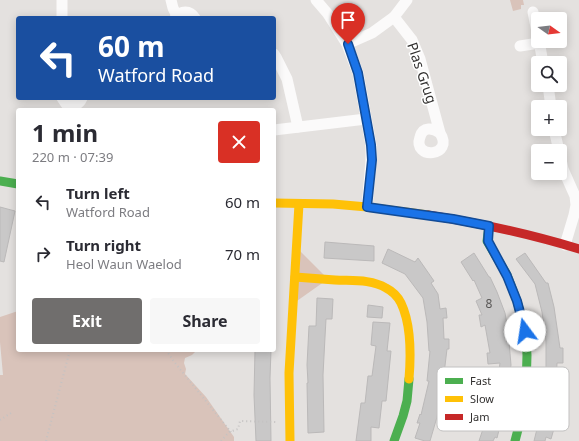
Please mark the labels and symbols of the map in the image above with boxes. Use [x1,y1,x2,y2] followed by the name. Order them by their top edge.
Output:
[331,3,365,44] pin
[531,12,567,48] north arrow
[403,40,442,106] street label: Plas Grug
[486,295,493,312] house number: 8
[504,310,546,352] position arrow
[437,367,569,431] legend
[470,373,491,388] text: Fast
[470,391,494,406] text: Slow
[469,409,489,424] text: Jam

